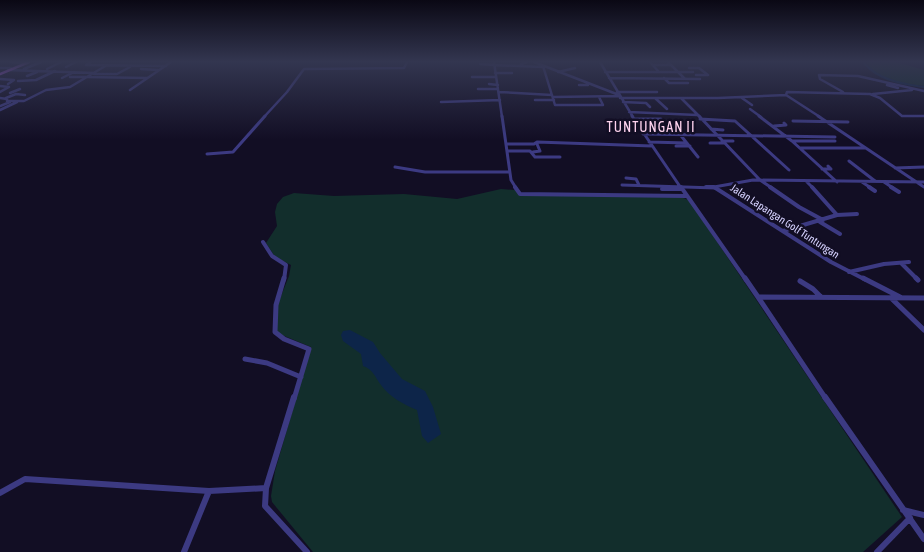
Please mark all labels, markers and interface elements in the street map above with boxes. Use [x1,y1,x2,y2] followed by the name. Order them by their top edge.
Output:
[607,119,695,135] district label: TUNTUNGAN II
[728,181,842,261] street label: Jalan Lapangan Golf Tuntungan

